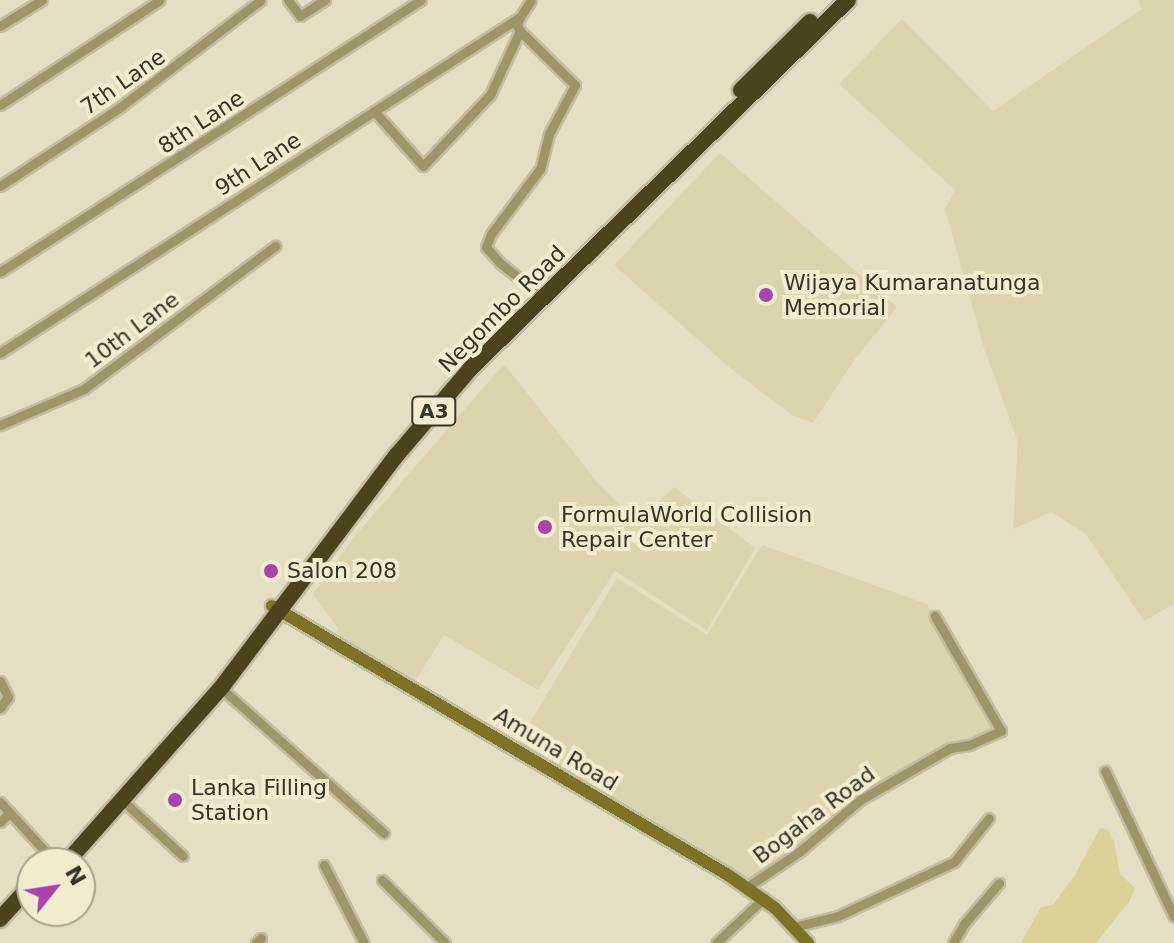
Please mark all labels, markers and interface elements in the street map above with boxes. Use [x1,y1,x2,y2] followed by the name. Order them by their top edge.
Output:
[76,43,170,121] street label: 7th Lane
[153,85,249,159] street label: 8th Lane
[210,127,306,201] street label: 9th Lane
[433,240,571,378] street label: Negombo Road
[784,269,1041,320] place label: Wijaya Kumaranatunga Memorial
[755,284,777,306] marker: Wijaya Kumaranatunga Memorial
[80,286,184,374] street label: 10th Lane
[410,395,458,427] road number: A3
[561,501,812,552] place label: FormulaWorld Collision Repair Center
[536,518,554,536] marker: FormulaWorld Collision Repair Center
[287,558,397,584] place label: Salon 208
[262,562,280,580] marker: Salon 208
[489,702,623,796] street label: Amuna Road
[748,761,880,869] street label: Bogaha Road
[191,774,327,826] place label: Lanka Filling Station
[166,791,184,809] marker: Lanka Filling Station
[16,847,96,927] north arrow
[60,862,91,890] text: N

